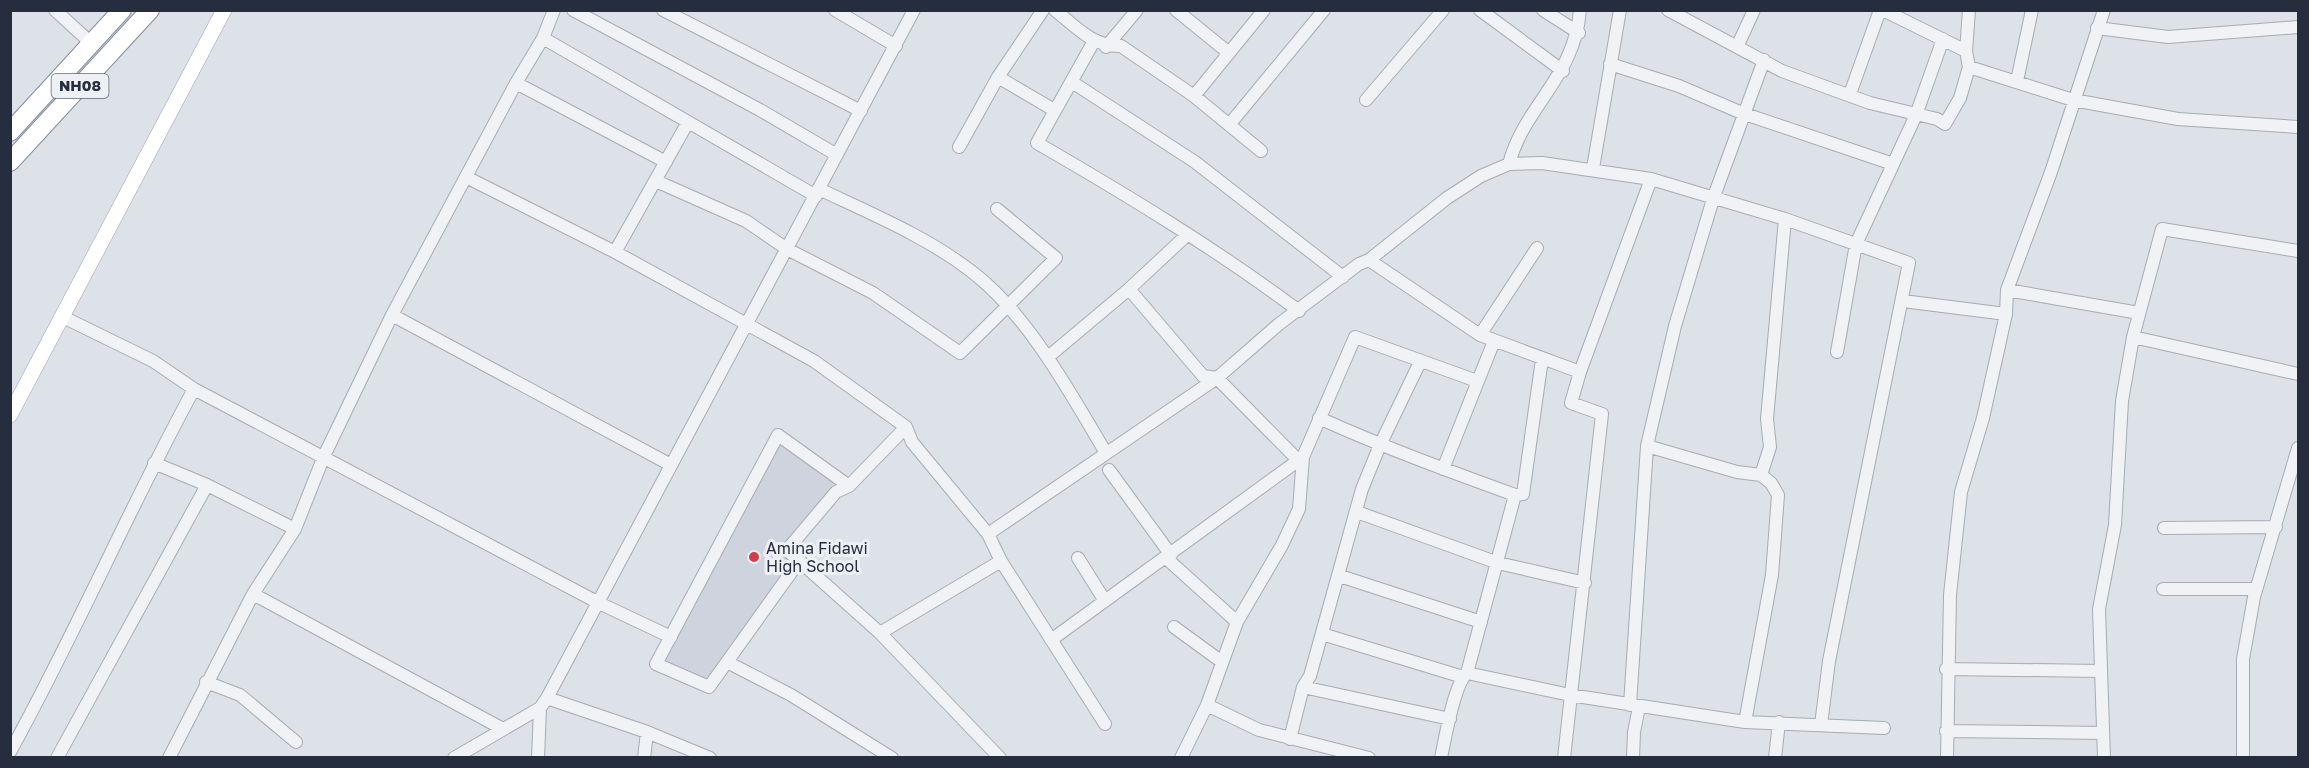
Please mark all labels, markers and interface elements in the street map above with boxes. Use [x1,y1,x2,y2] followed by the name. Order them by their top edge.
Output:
[52,74,109,98] road number: NH08
[766,538,868,576] place label: Amina Fidawi High School
[747,550,761,564] marker: Amina Fidawi High School

